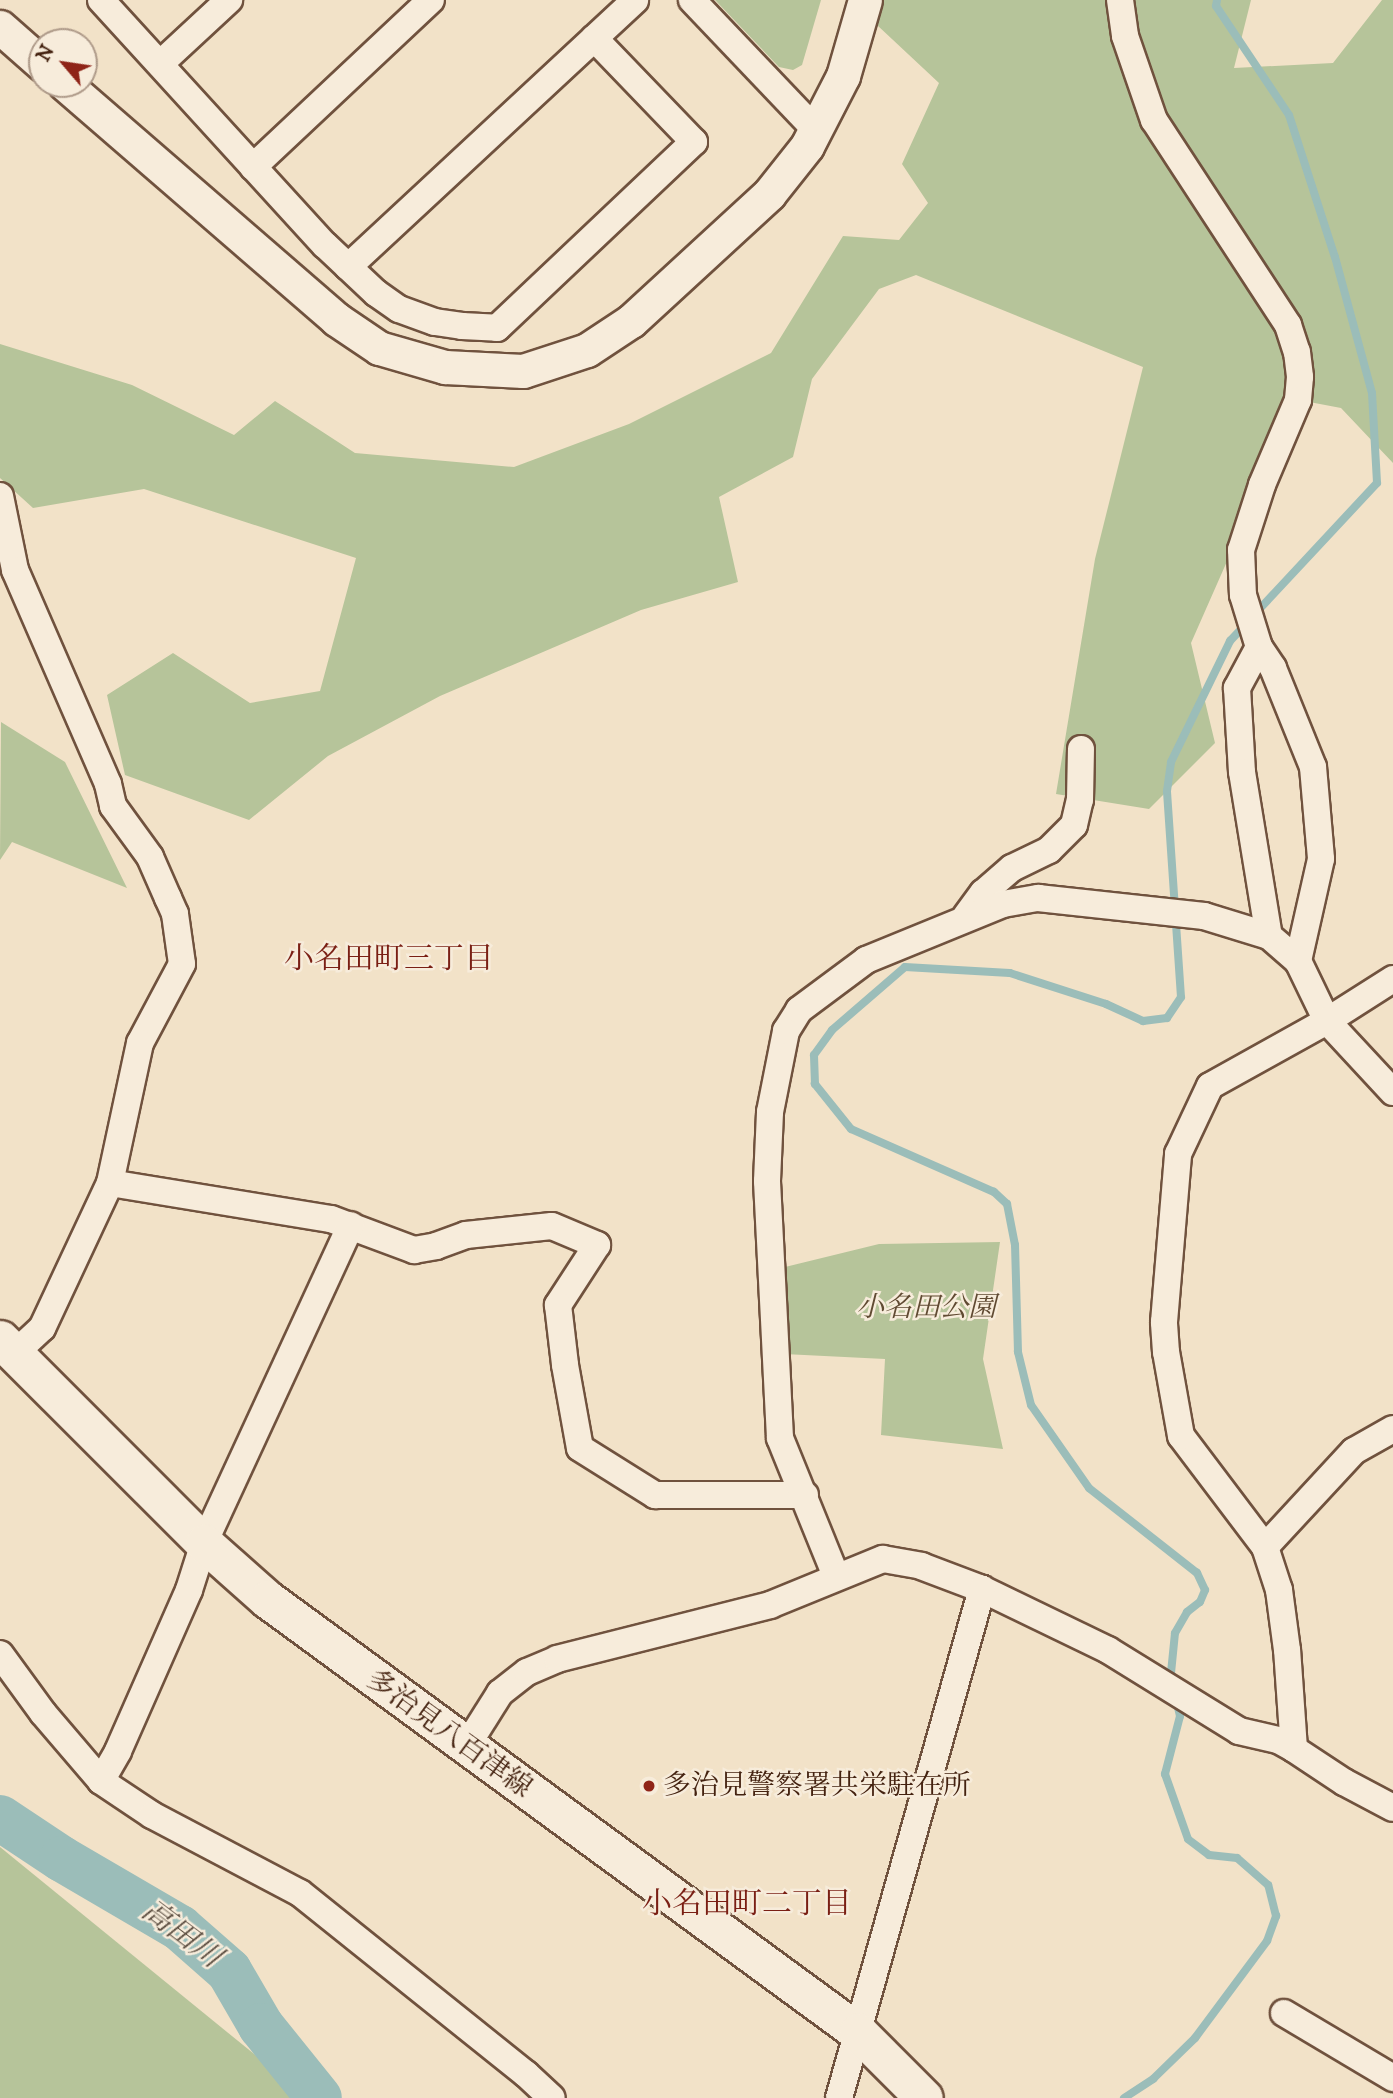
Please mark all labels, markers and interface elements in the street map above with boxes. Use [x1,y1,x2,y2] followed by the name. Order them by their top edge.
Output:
[28,28,98,98] north arrow
[32,41,60,66] text: N
[284,942,494,978] district label: 小名田町三丁目
[856,1291,996,1325] park label: 小名田公園
[360,1663,538,1805] street label: 多治見八百津線
[663,1769,971,1803] place label: 多治見警察署共栄駐在所
[641,1778,657,1794] marker: 多治見警察署共栄駐在所
[642,1887,852,1923] district label: 小名田町二丁目
[134,1894,228,1976] water label: 高田川

